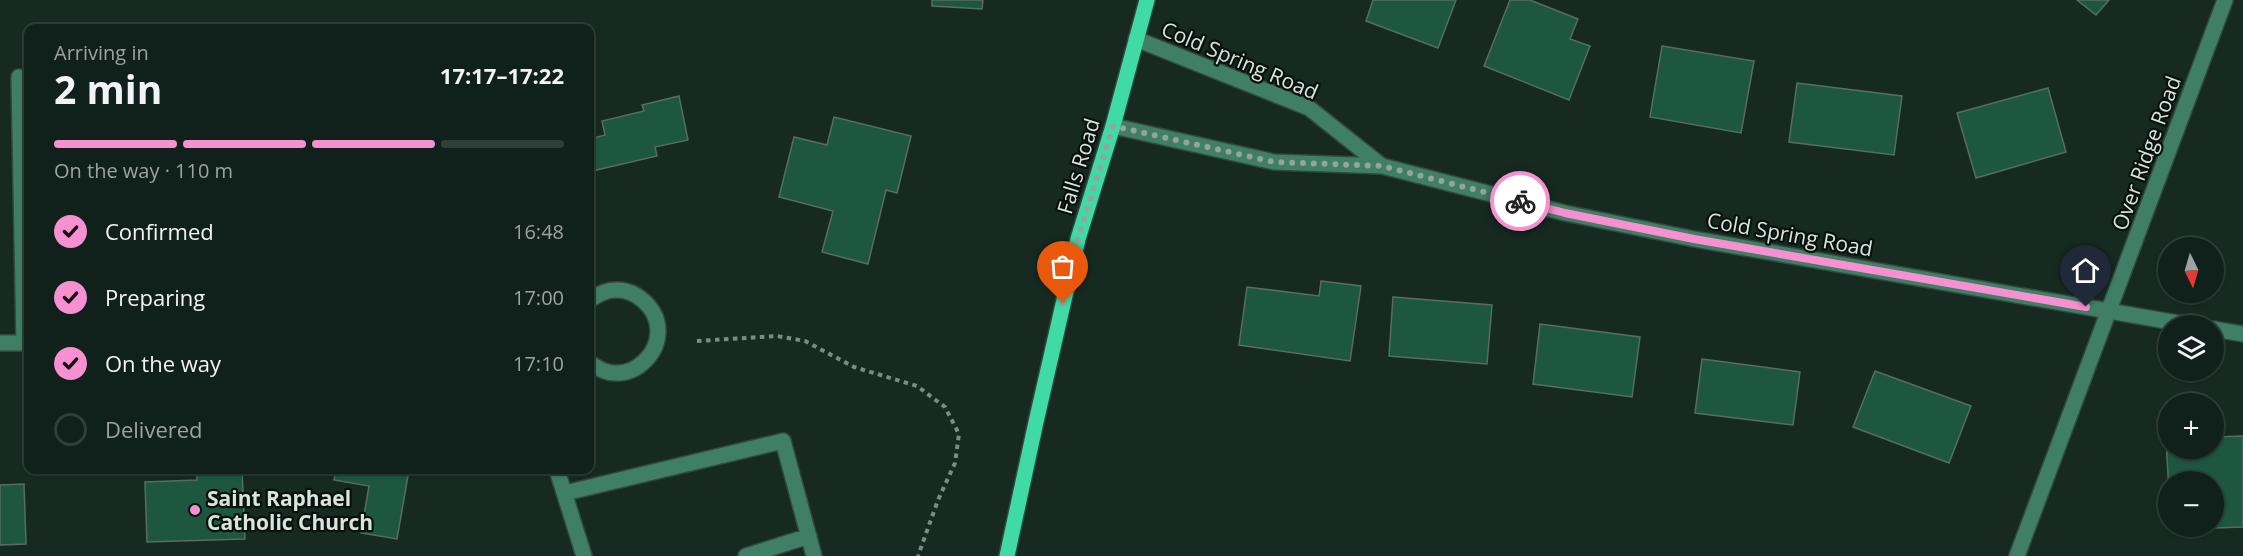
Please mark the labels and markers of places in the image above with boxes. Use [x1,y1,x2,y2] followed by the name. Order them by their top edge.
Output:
[1037,241,1088,303] pin
[2060,245,2111,307] pin
[207,484,373,536] place label: Saint Raphael Catholic Church
[188,503,202,517] marker: Saint Raphael Catholic Church

